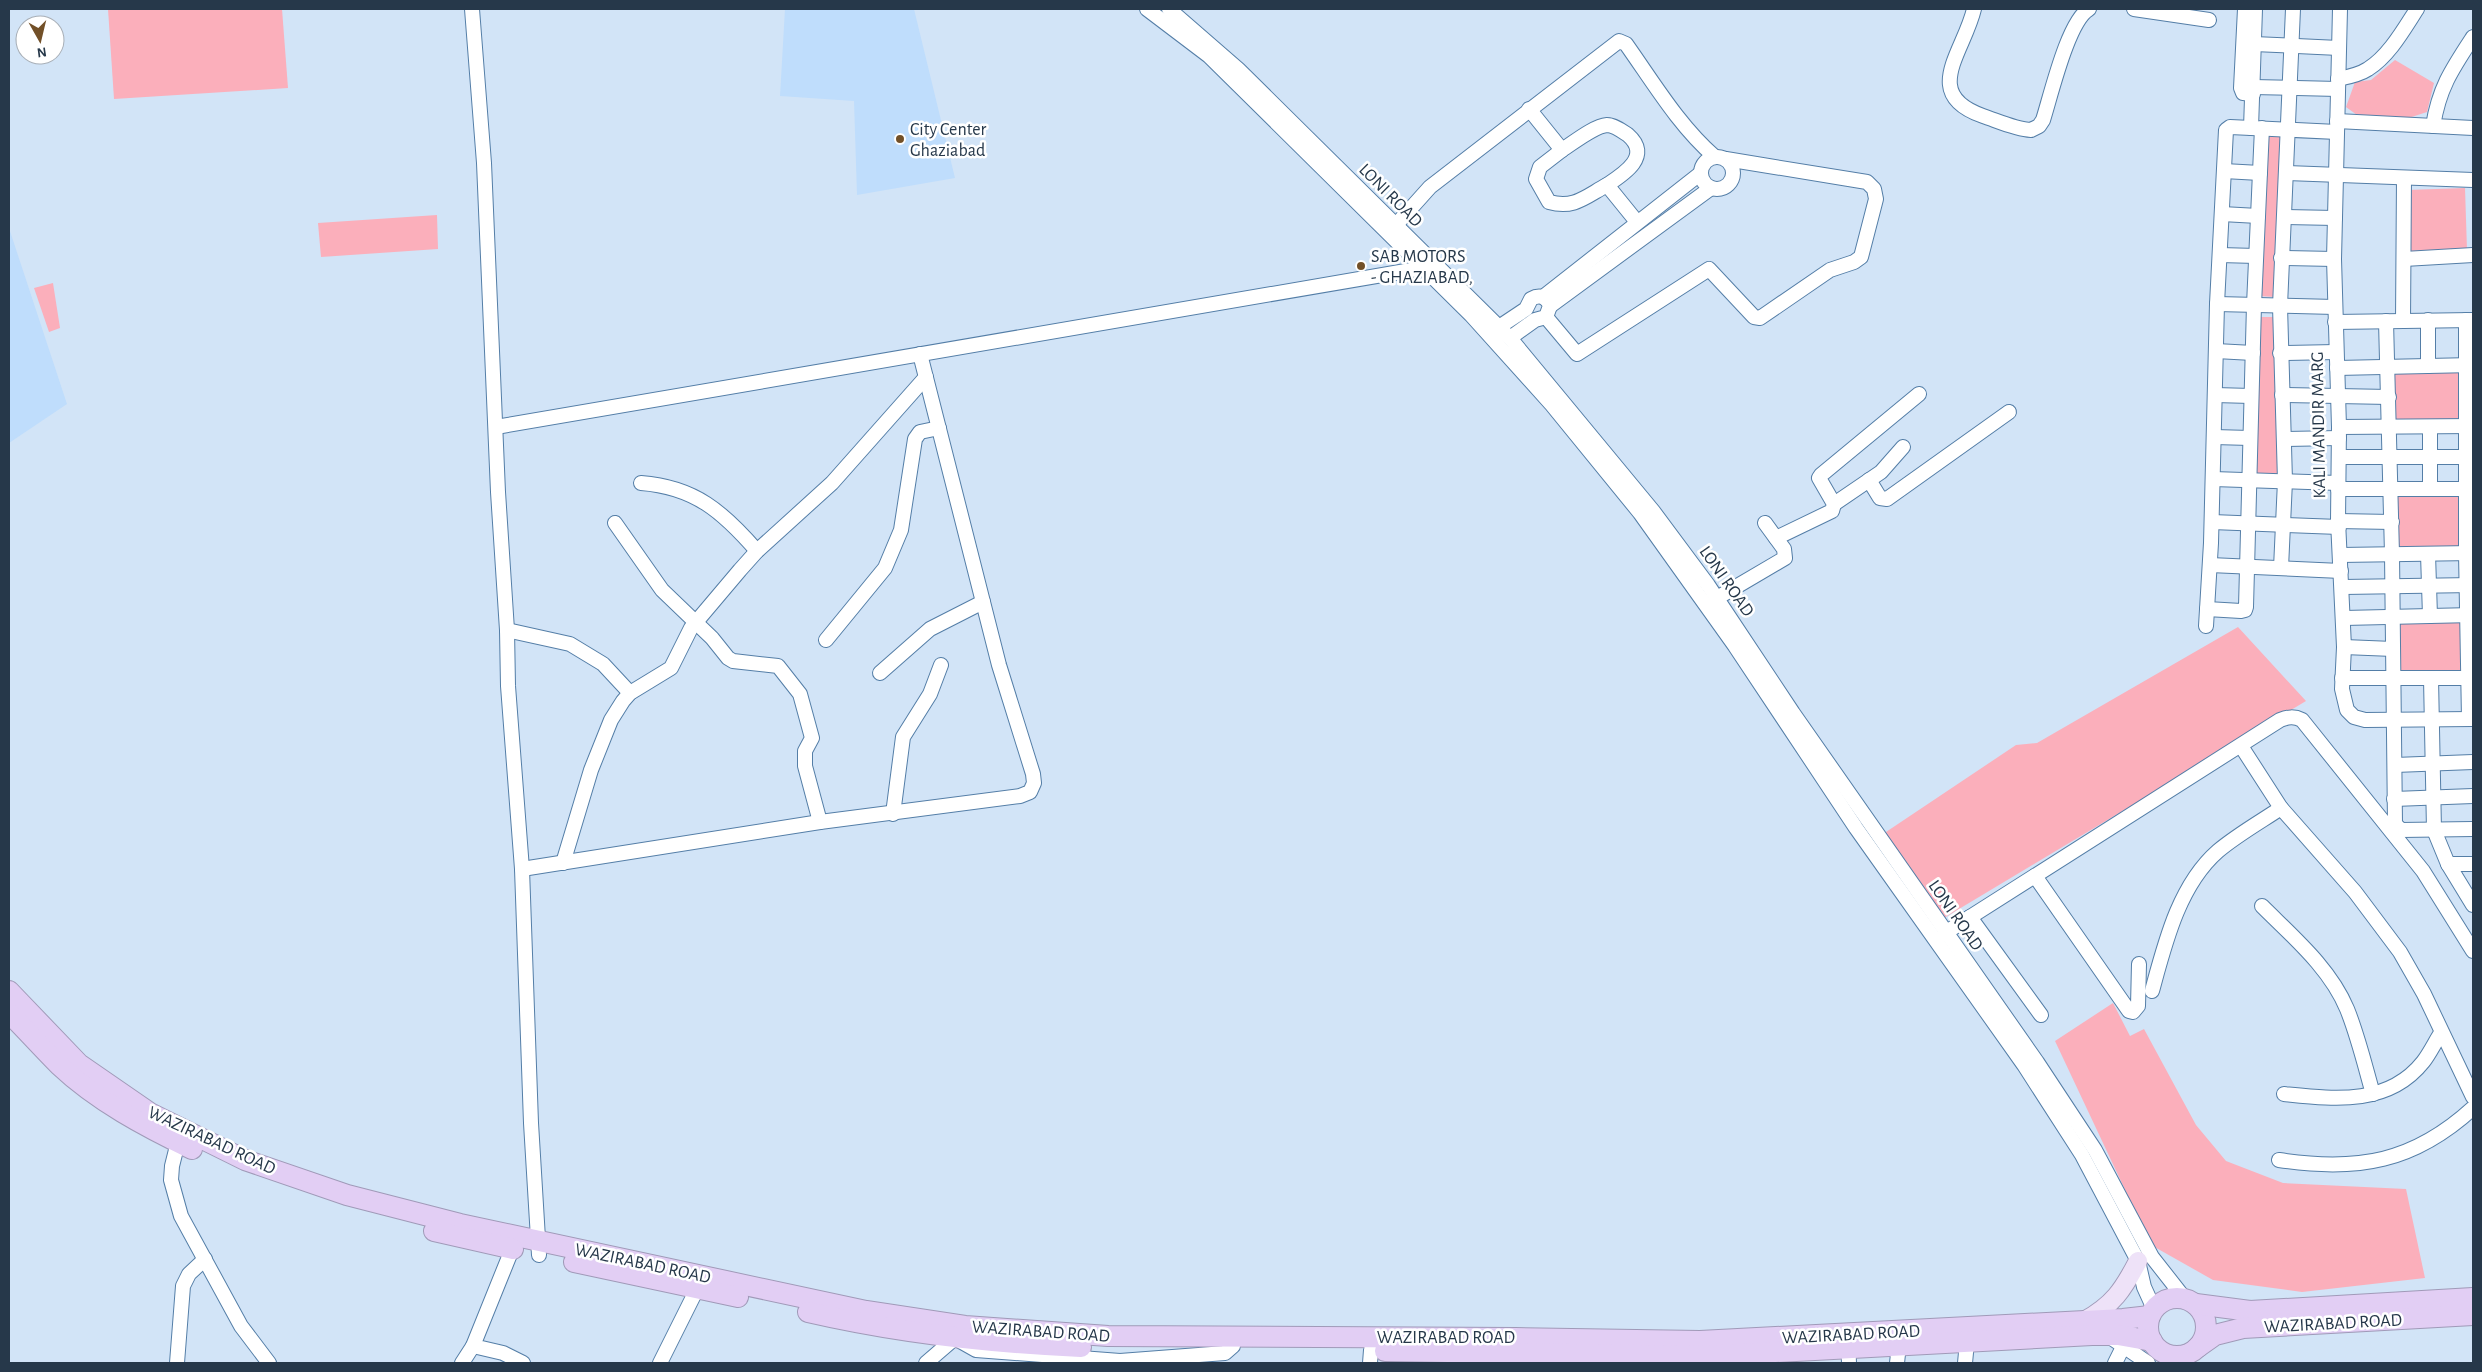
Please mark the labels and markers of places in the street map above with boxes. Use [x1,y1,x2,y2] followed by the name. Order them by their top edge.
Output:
[910,121,986,160] place label: City Center Ghaziabad
[894,133,906,145] marker: City Center Ghaziabad
[1371,248,1473,287] place label: SAB MOTORS - GHAZIABAD,
[1355,260,1367,272] marker: SAB MOTORS - GHAZIABAD,

